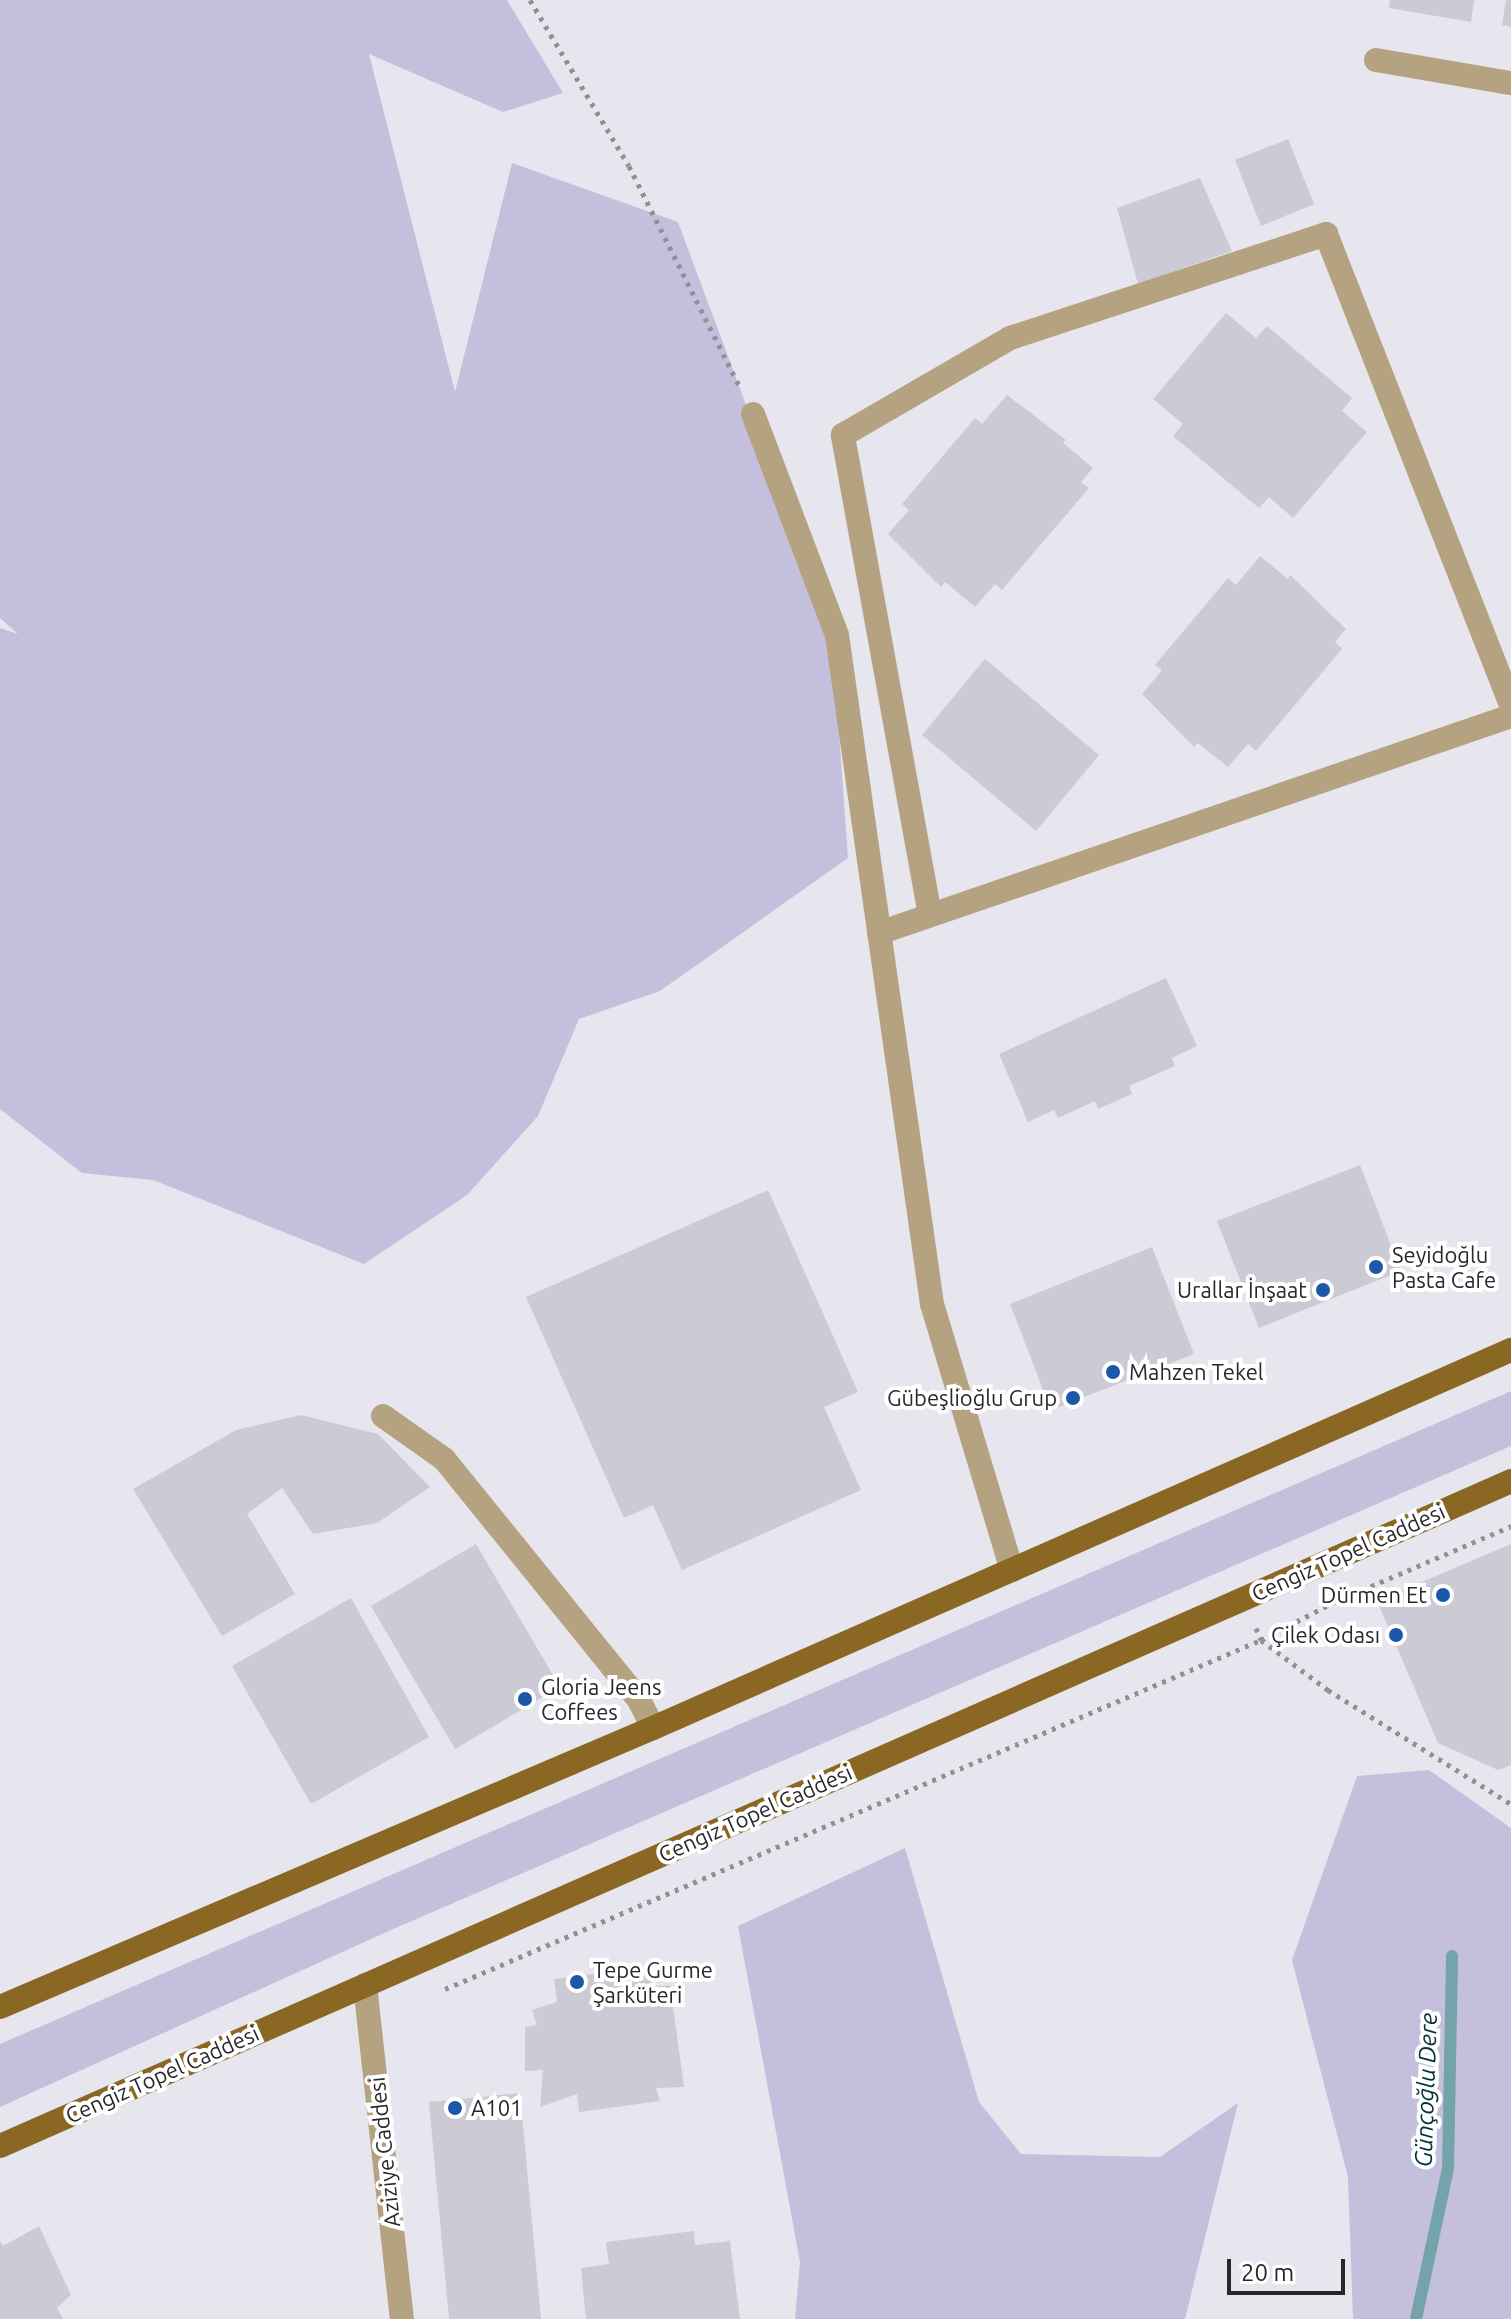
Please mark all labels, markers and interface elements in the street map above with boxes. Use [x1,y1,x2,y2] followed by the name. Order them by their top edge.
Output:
[1392,1241,1496,1292] place label: Seyidoğlu Pasta Cafe
[1367,1258,1385,1276] marker: Seyidoğlu Pasta Cafe
[1177,1277,1307,1303] place label: Urallar İnşaat
[1314,1281,1332,1299] marker: Urallar İnşaat
[1129,1359,1264,1385] place label: Mahzen Tekel
[1104,1363,1122,1381] marker: Mahzen Tekel
[887,1385,1057,1411] place label: Gübeşlioğlu Grup
[1064,1389,1082,1407] marker: Gübeşlioğlu Grup
[1247,1497,1449,1607] street label: Cengiz Topel Caddesi
[1321,1582,1427,1608] place label: Dürmen Et
[1434,1586,1452,1604] marker: Dürmen Et
[1271,1622,1380,1648] place label: Çilek Odası
[1387,1626,1405,1644] marker: Çilek Odası
[541,1673,661,1724] place label: Gloria Jeens Coffees
[516,1690,534,1708] marker: Gloria Jeens Coffees
[654,1758,856,1868] street label: Cengiz Topel Caddesi
[593,1956,713,2008] place label: Tepe Gurme Şarküteri
[568,1973,586,1991] marker: Tepe Gurme Şarküteri
[1409,2012,1443,2168] water label: Günçoğlu Dere
[61,2019,263,2129] street label: Cengiz Topel Caddesi
[363,2076,405,2228] street label: Aziziye Caddesi
[471,2095,523,2121] place label: A101
[446,2099,464,2117] marker: A101
[1231,2243,1349,2293] scale bar
[1241,2259,1294,2286] text: 20 m

